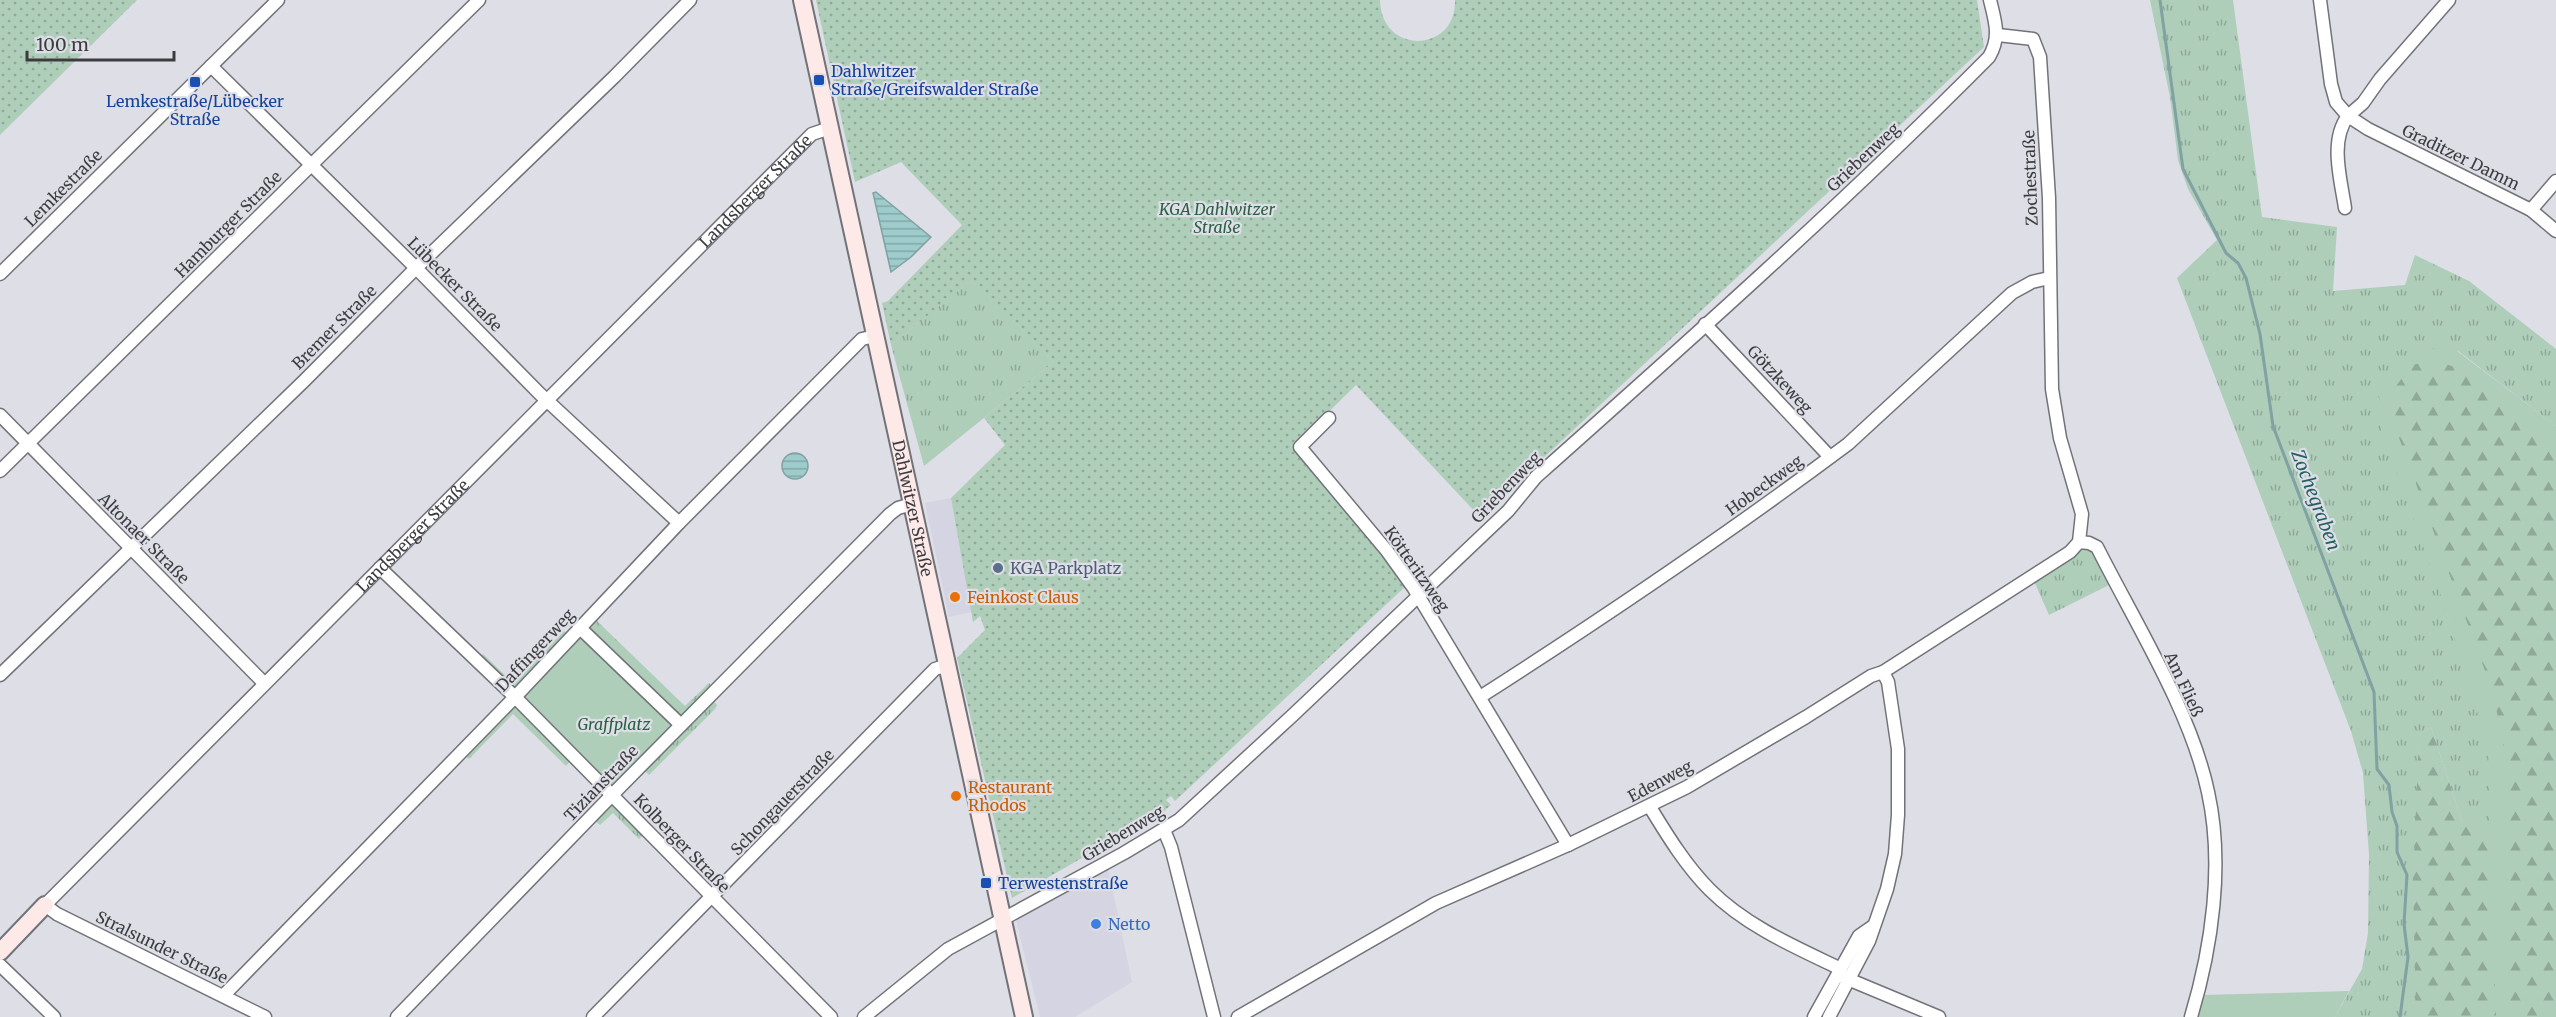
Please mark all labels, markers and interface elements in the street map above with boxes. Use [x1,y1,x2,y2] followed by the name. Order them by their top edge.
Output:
[27,24,174,62] scale bar
[36,33,89,56] text: 100 m
[831,61,1039,99] place label: Dahlwitzer Straße/Greifswalder Straße
[812,73,826,87] marker: Dahlwitzer Straße/Greifswalder Straße
[188,75,202,89] marker: Lemkestraße/Lübecker Straße
[106,91,284,129] place label: Lemkestraße/Lübecker Straße
[1822,118,1904,196] street label: Griebenweg
[2399,120,2523,194] street label: Graditzer Damm
[695,130,816,252] street label: Landsberger Straße
[2018,130,2042,226] street label: Zochestraße
[20,145,106,231] street label: Lemkestraße
[171,167,285,281] street label: Hamburger Straße
[1158,199,1276,237] park label: KGA Dahlwitzer Straße
[404,233,506,335] street label: Lübecker Straße
[288,281,380,373] street label: Bremer Straße
[1743,341,1817,418] street label: Götzkeweg
[888,438,938,578] street label: Dahlwitzer Straße
[2286,445,2346,554] water label: Zochegraben
[1467,447,1545,527] street label: Griebenweg
[1722,450,1807,520] street label: Hobeckweg
[352,475,473,596] street label: Landsberger Straße
[94,488,194,588] street label: Altonaer Straße
[1380,522,1454,616] street label: Kötteritzweg
[1010,558,1122,578] place label: KGA Parkplatz
[991,561,1005,575] marker: KGA Parkplatz
[967,587,1079,607] place label: Feinkost Claus
[948,590,962,604] marker: Feinkost Claus
[492,604,579,696] street label: Daffingerweg
[2160,647,2208,720] street label: Am Fließ
[578,714,651,734] park label: Graffplatz
[560,741,642,825] street label: Tizianstraße
[726,745,838,859] street label: Schongauerstraße
[1624,756,1696,806] street label: Edenweg
[968,777,1053,815] place label: Restaurant Rhodos
[630,789,734,897] street label: Kolberger Straße
[949,789,963,803] marker: Restaurant Rhodos
[1078,801,1168,865] street label: Griebenweg
[998,873,1128,893] place label: Terwestenstraße
[979,876,993,890] marker: Terwestenstraße
[93,906,231,988] street label: Stralsunder Straße
[1108,914,1150,934] place label: Netto
[1089,917,1103,931] marker: Netto

